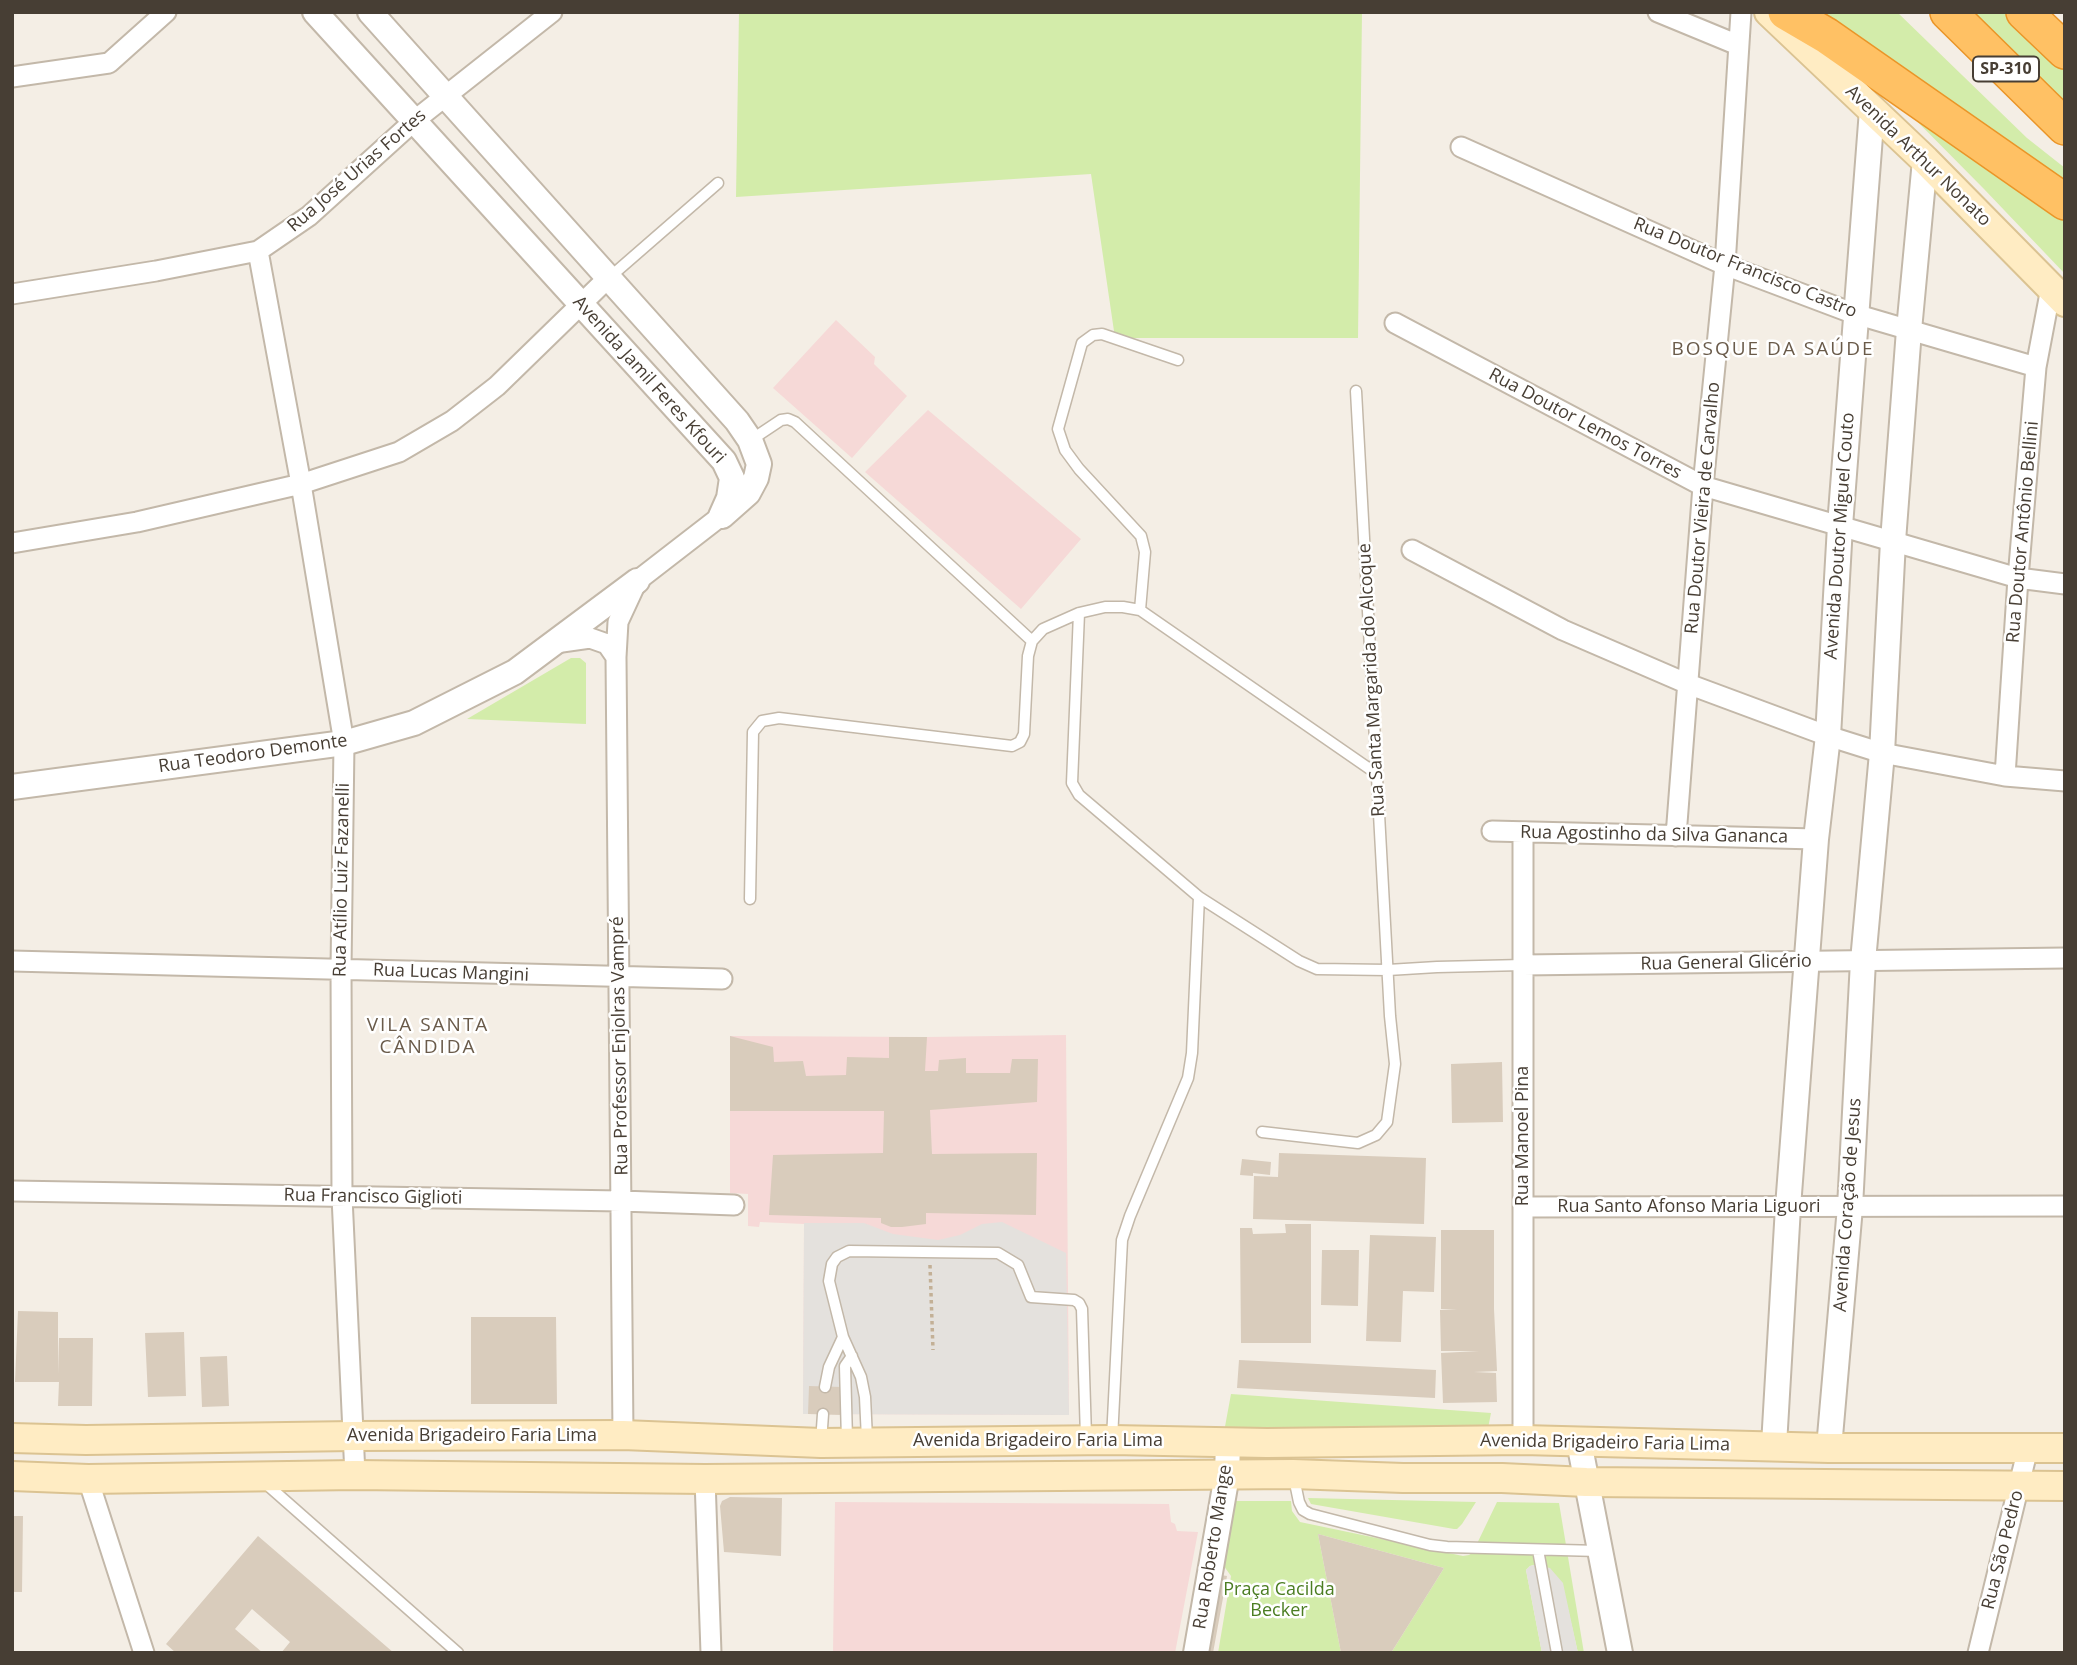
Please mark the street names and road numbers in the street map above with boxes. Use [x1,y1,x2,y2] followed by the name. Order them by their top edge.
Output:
[1973,57,2039,82] road number: SP-310
[1841,81,1995,231] street label: Avenida Arthur Nonato
[283,105,431,237] street label: Rua José Urias Fortes
[1630,213,1860,323] street label: Rua Doutor Francisco Castro
[568,292,730,468] street label: Avenida Jamil Feres Kfouri
[1485,364,1685,484] street label: Rua Doutor Lemos Torres
[1681,381,1725,635] street label: Rua Doutor Vieira de Carvalho
[1821,412,1859,660] street label: Avenida Doutor Miguel Couto
[2003,420,2043,644] street label: Rua Doutor Antônio Bellini
[1354,543,1390,817] street label: Rua Santa Margarida do Alcoque
[157,730,349,778] street label: Rua Teodoro Demonte
[330,783,354,977] street label: Rua Atílio Luiz Fazanelli
[1520,822,1788,848] street label: Rua Agostinho da Silva Gananca
[607,916,633,1176] street label: Rua Professor Enjolras Vampré
[1640,951,1812,975] street label: Rua General Glicério
[373,959,529,987] street label: Rua Lucas Mangini
[1512,1066,1534,1206] street label: Rua Manoel Pina
[1830,1097,1866,1313] street label: Avenida Coração de Jesus
[283,1185,463,1209] street label: Rua Francisco Giglioti
[1557,1196,1821,1218] street label: Rua Santo Afonso Maria Liguori
[347,1425,597,1447] street label: Avenida Brigadeiro Faria Lima
[913,1430,1163,1452] street label: Avenida Brigadeiro Faria Lima
[1480,1430,1730,1456] street label: Avenida Brigadeiro Faria Lima
[1189,1463,1237,1631] street label: Rua Roberto Mange
[1978,1488,2028,1612] street label: Rua São Pedro

